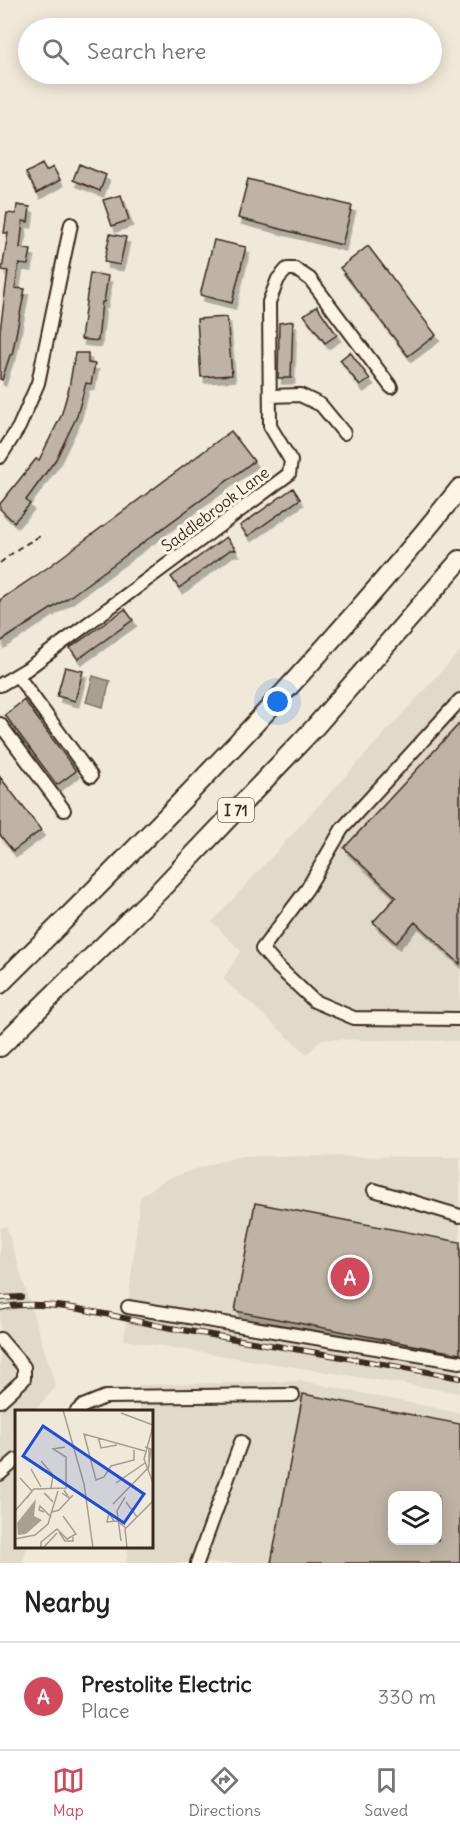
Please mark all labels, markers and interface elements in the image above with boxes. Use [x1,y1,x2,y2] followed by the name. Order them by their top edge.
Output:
[18,18,442,84] search box
[39,35,72,68] icon: search
[87,37,206,65] text: Search here
[157,462,273,556] street label: Saddlebrook Lane
[263,687,292,716] your location
[218,798,254,822] road number: I 71
[330,1254,370,1300] pin: A
[15,1410,153,1548] inset map
[388,1491,442,1545] map controls
[388,1491,442,1545] button: layers
[24,1586,110,1619] text: Nearby
[81,1670,252,1698] text: Prestolite Electric
[37,1684,50,1709] text: A
[378,1684,436,1709] text: 330 m
[81,1698,129,1723] text: Place
[52,1764,85,1820] tab: Map
[188,1764,261,1820] tab: Directions
[364,1764,408,1820] tab: Saved

